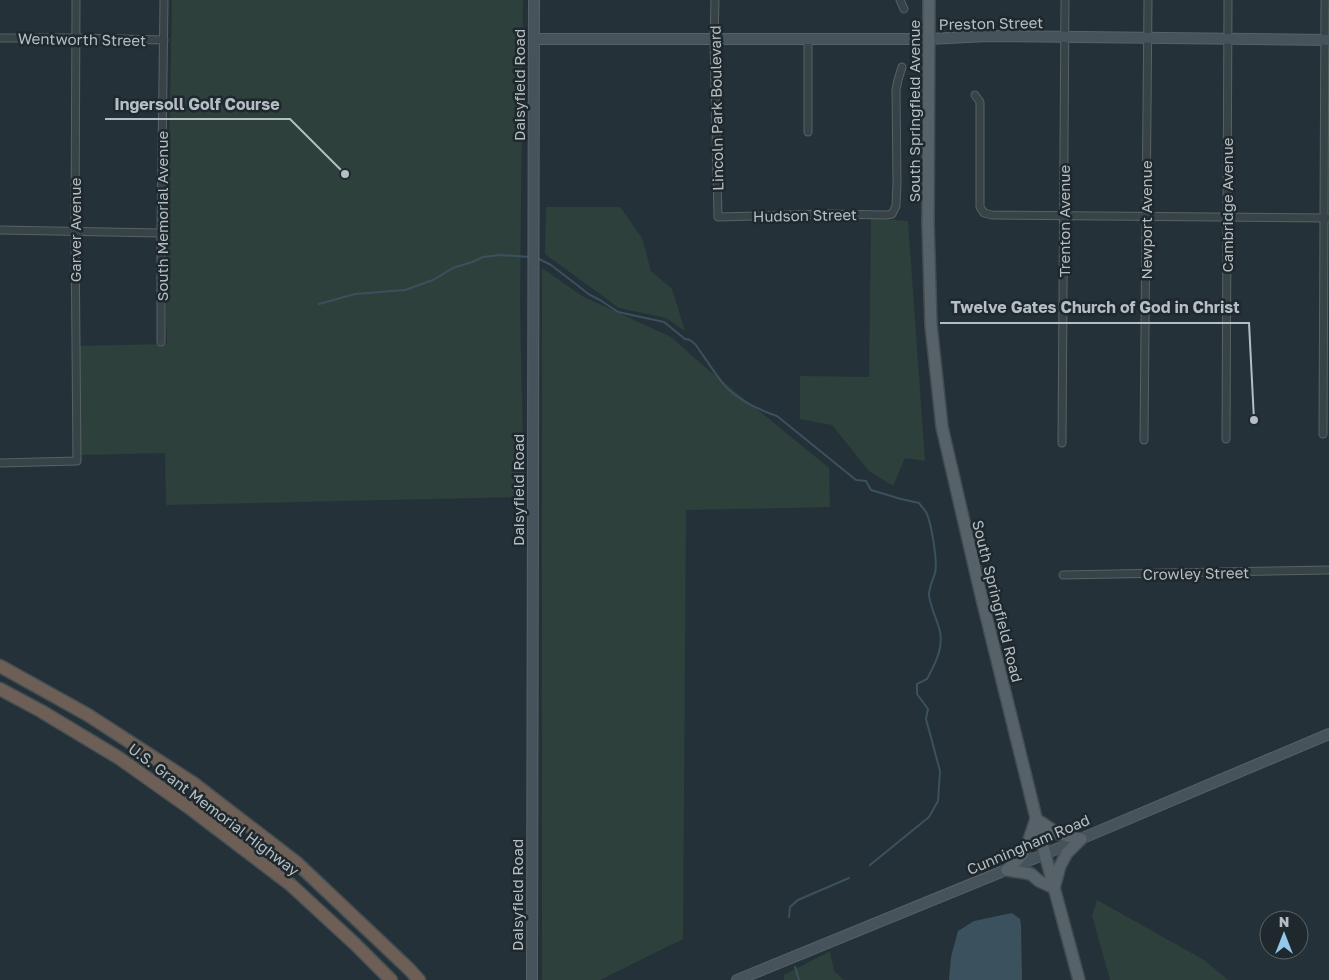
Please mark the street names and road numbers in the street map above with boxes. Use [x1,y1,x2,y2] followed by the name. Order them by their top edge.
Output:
[939,13,1043,33] street label: Preston Street
[905,19,923,202] street label: South Springfield Avenue
[706,25,726,191] street label: Lincoln Park Boulevard
[18,29,146,49] street label: Wentworth Street
[510,29,528,141] street label: Daisyfield Road
[153,131,171,301] street label: South Memorial Avenue
[1218,137,1236,272] street label: Cambridge Avenue
[1137,160,1155,280] street label: Newport Avenue
[1055,165,1073,277] street label: Trenton Avenue
[66,177,84,282] street label: Garver Avenue
[753,205,857,225] street label: Hudson Street
[509,434,527,546] street label: Daisyfield Road
[969,518,1027,684] street label: South Springfield Road
[1143,563,1249,583] street label: Crowley Street
[125,739,303,879] street label: U.S. Grant Memorial Highway
[964,810,1092,878] street label: Cunningham Road
[508,839,526,951] street label: Daisyfield Road

